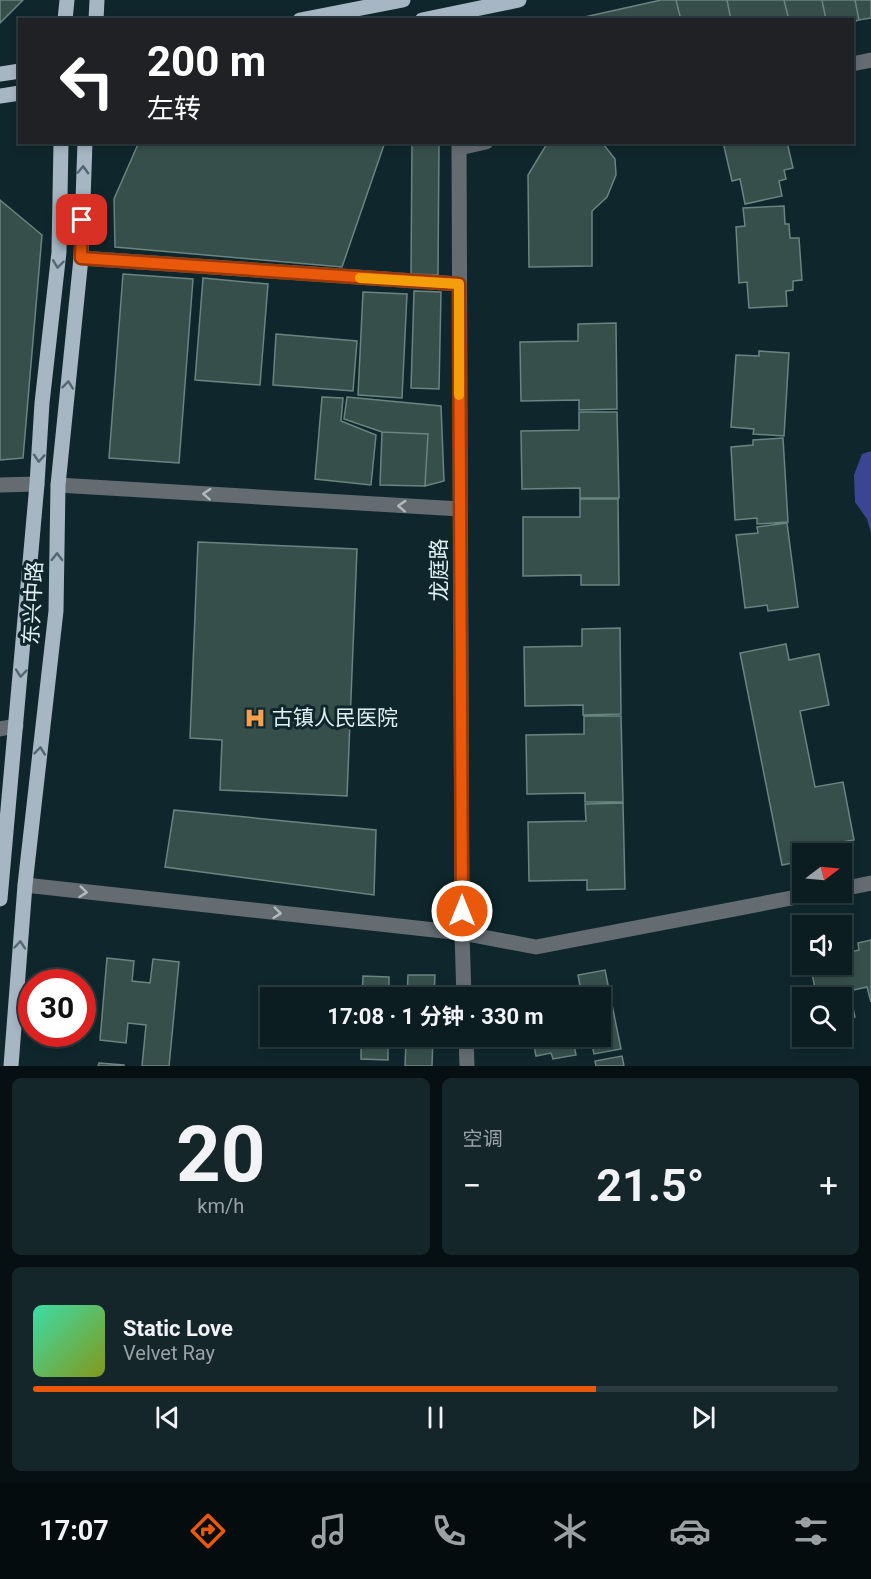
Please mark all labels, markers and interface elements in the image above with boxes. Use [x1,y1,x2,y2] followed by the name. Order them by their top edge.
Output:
[147,37,266,86] text: 200 m
[48,42,126,120] icon: left
[147,93,201,125] text: 左转
[77,165,89,174] one-way arrow
[56,194,107,245] pin
[65,203,98,236] icon: arrive
[52,259,65,268] one-way arrow
[61,381,74,390] one-way arrow
[32,453,45,462] one-way arrow
[202,488,211,501] one-way arrow
[397,499,406,512] one-way arrow
[427,539,451,602] street label: 龙庭路
[51,552,63,561] one-way arrow
[19,560,47,646] street label: 东兴中路
[14,669,27,678] one-way arrow
[243,706,267,730] hospital icon: 古镇人民医院
[272,706,398,730] place label: 古镇人民医院
[33,746,46,755] one-way arrow
[792,843,852,903] north arrow
[792,843,852,1047] map controls
[430,879,494,943] position arrow
[78,885,88,897] one-way arrow
[272,906,281,919] one-way arrow
[792,915,852,975] button: sound
[13,940,26,949] one-way arrow
[18,969,96,1047] speed limit sign: 30
[792,987,852,1047] button: search
[327,1004,544,1029] text: 17:08 · 1 分钟 · 330 m
[176,1109,266,1200] text: 20
[463,1127,503,1151] text: 空调
[596,1159,704,1212] text: 21.5°
[463,1166,481,1205] text: −
[819,1166,838,1205] text: +
[197,1194,244,1218] text: km/h
[123,1316,233,1341] text: Static Love
[123,1341,215,1365] text: Velvet Ray
[151,1401,184,1434] icon: previous
[419,1401,452,1434] icon: pause
[687,1401,720,1434] icon: next
[187,1510,229,1552] icon: directions
[308,1510,350,1552] icon: music
[428,1510,470,1552] icon: phone
[549,1510,591,1552] icon: climate
[669,1510,711,1552] icon: car
[790,1510,832,1552] icon: filters
[39,1515,109,1547] text: 17:07

